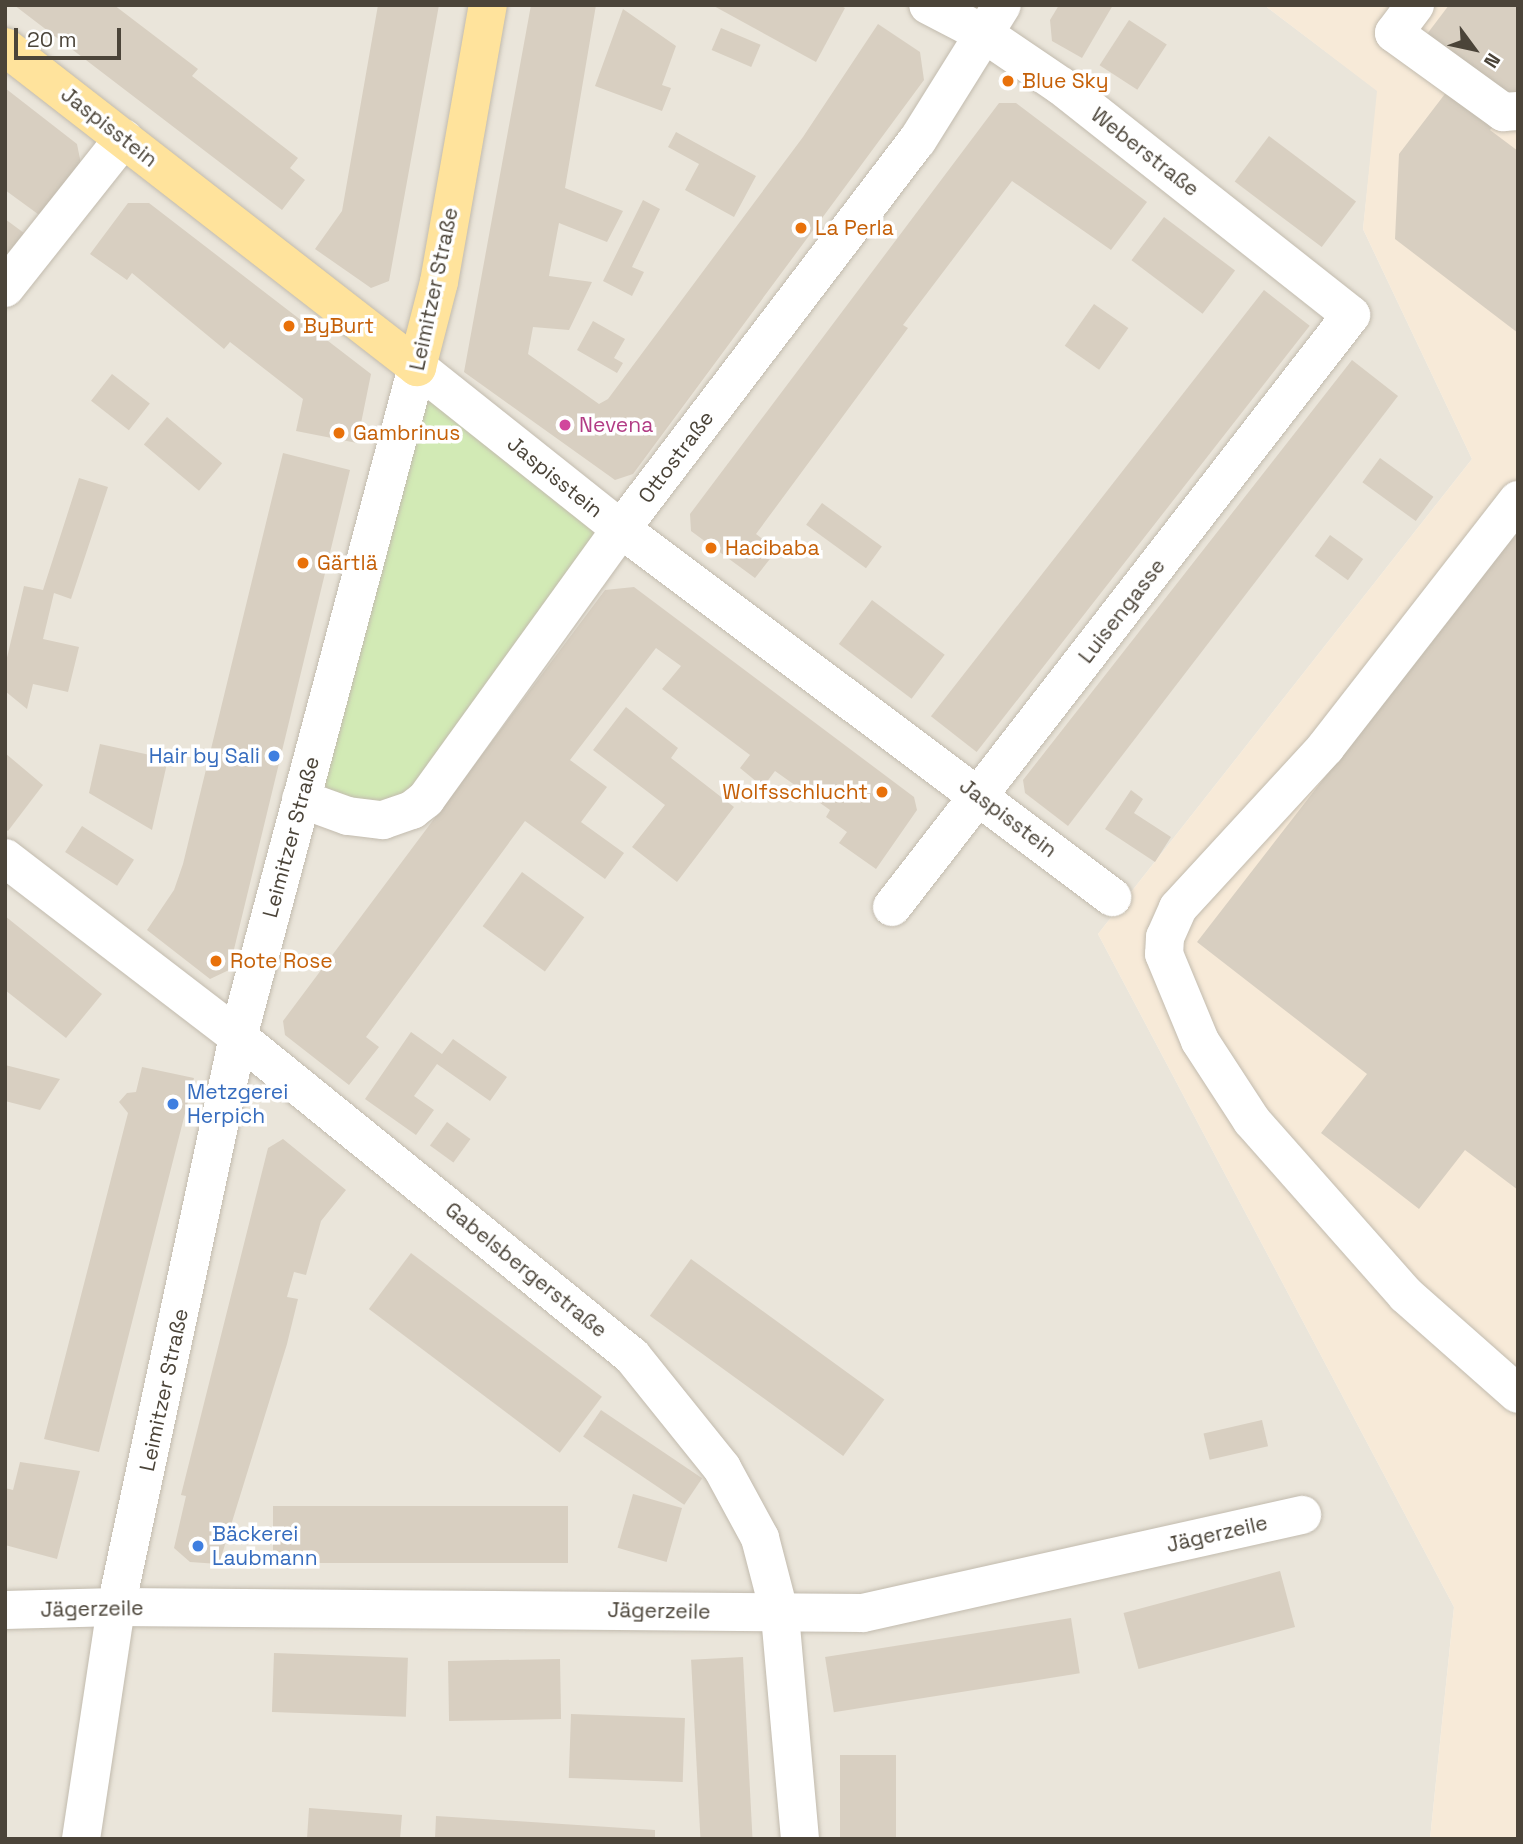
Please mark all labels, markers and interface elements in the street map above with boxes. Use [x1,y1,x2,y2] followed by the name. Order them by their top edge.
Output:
[18,14,124,58] scale bar
[1439,14,1509,84] north arrow
[27,26,77,53] text: 20 m
[1478,49,1506,73] text: N
[1022,68,1109,94] place label: Blue Sky
[1000,73,1016,89] marker: Blue Sky
[56,82,162,172] street label: Jaspisstein
[1086,102,1204,202] street label: Weberstraße
[404,205,464,373] street label: Leimitzer Straße
[815,215,894,241] place label: La Perla
[793,220,809,236] marker: La Perla
[303,313,374,339] place label: ByBurt
[281,318,297,334] marker: ByBurt
[633,406,719,508] street label: Ottostraße
[579,412,653,438] place label: Nevena
[557,417,573,433] marker: Nevena
[353,420,460,446] place label: Gambrinus
[331,425,347,441] marker: Gambrinus
[502,431,608,523] street label: Jaspisstein
[725,535,819,561] place label: Hacibaba
[703,540,719,556] marker: Hacibaba
[317,550,378,576] place label: Gärtlä
[1073,554,1171,668] street label: Luisengasse
[295,555,311,571] marker: Gärtlä
[149,743,260,769] place label: Hair by Sali
[266,748,282,764] marker: Hair by Sali
[257,754,325,920] street label: Leimitzer Straße
[954,773,1062,863] street label: Jaspisstein
[722,779,868,805] place label: Wolfsschlucht
[874,784,890,800] marker: Wolfsschlucht
[230,948,333,974] place label: Rote Rose
[208,953,224,969] marker: Rote Rose
[187,1079,288,1129] place label: Metzgerei Herpich
[165,1096,181,1112] marker: Metzgerei Herpich
[440,1197,612,1343] street label: Gabelsbergerstraße
[134,1306,194,1474] street label: Leimitzer Straße
[1164,1510,1270,1558] street label: Jägerzeile
[212,1521,318,1571] place label: Bäckerei Laubmann
[190,1538,206,1554] marker: Bäckerei Laubmann
[40,1596,144,1622] street label: Jägerzeile
[607,1598,711,1624] street label: Jägerzeile

